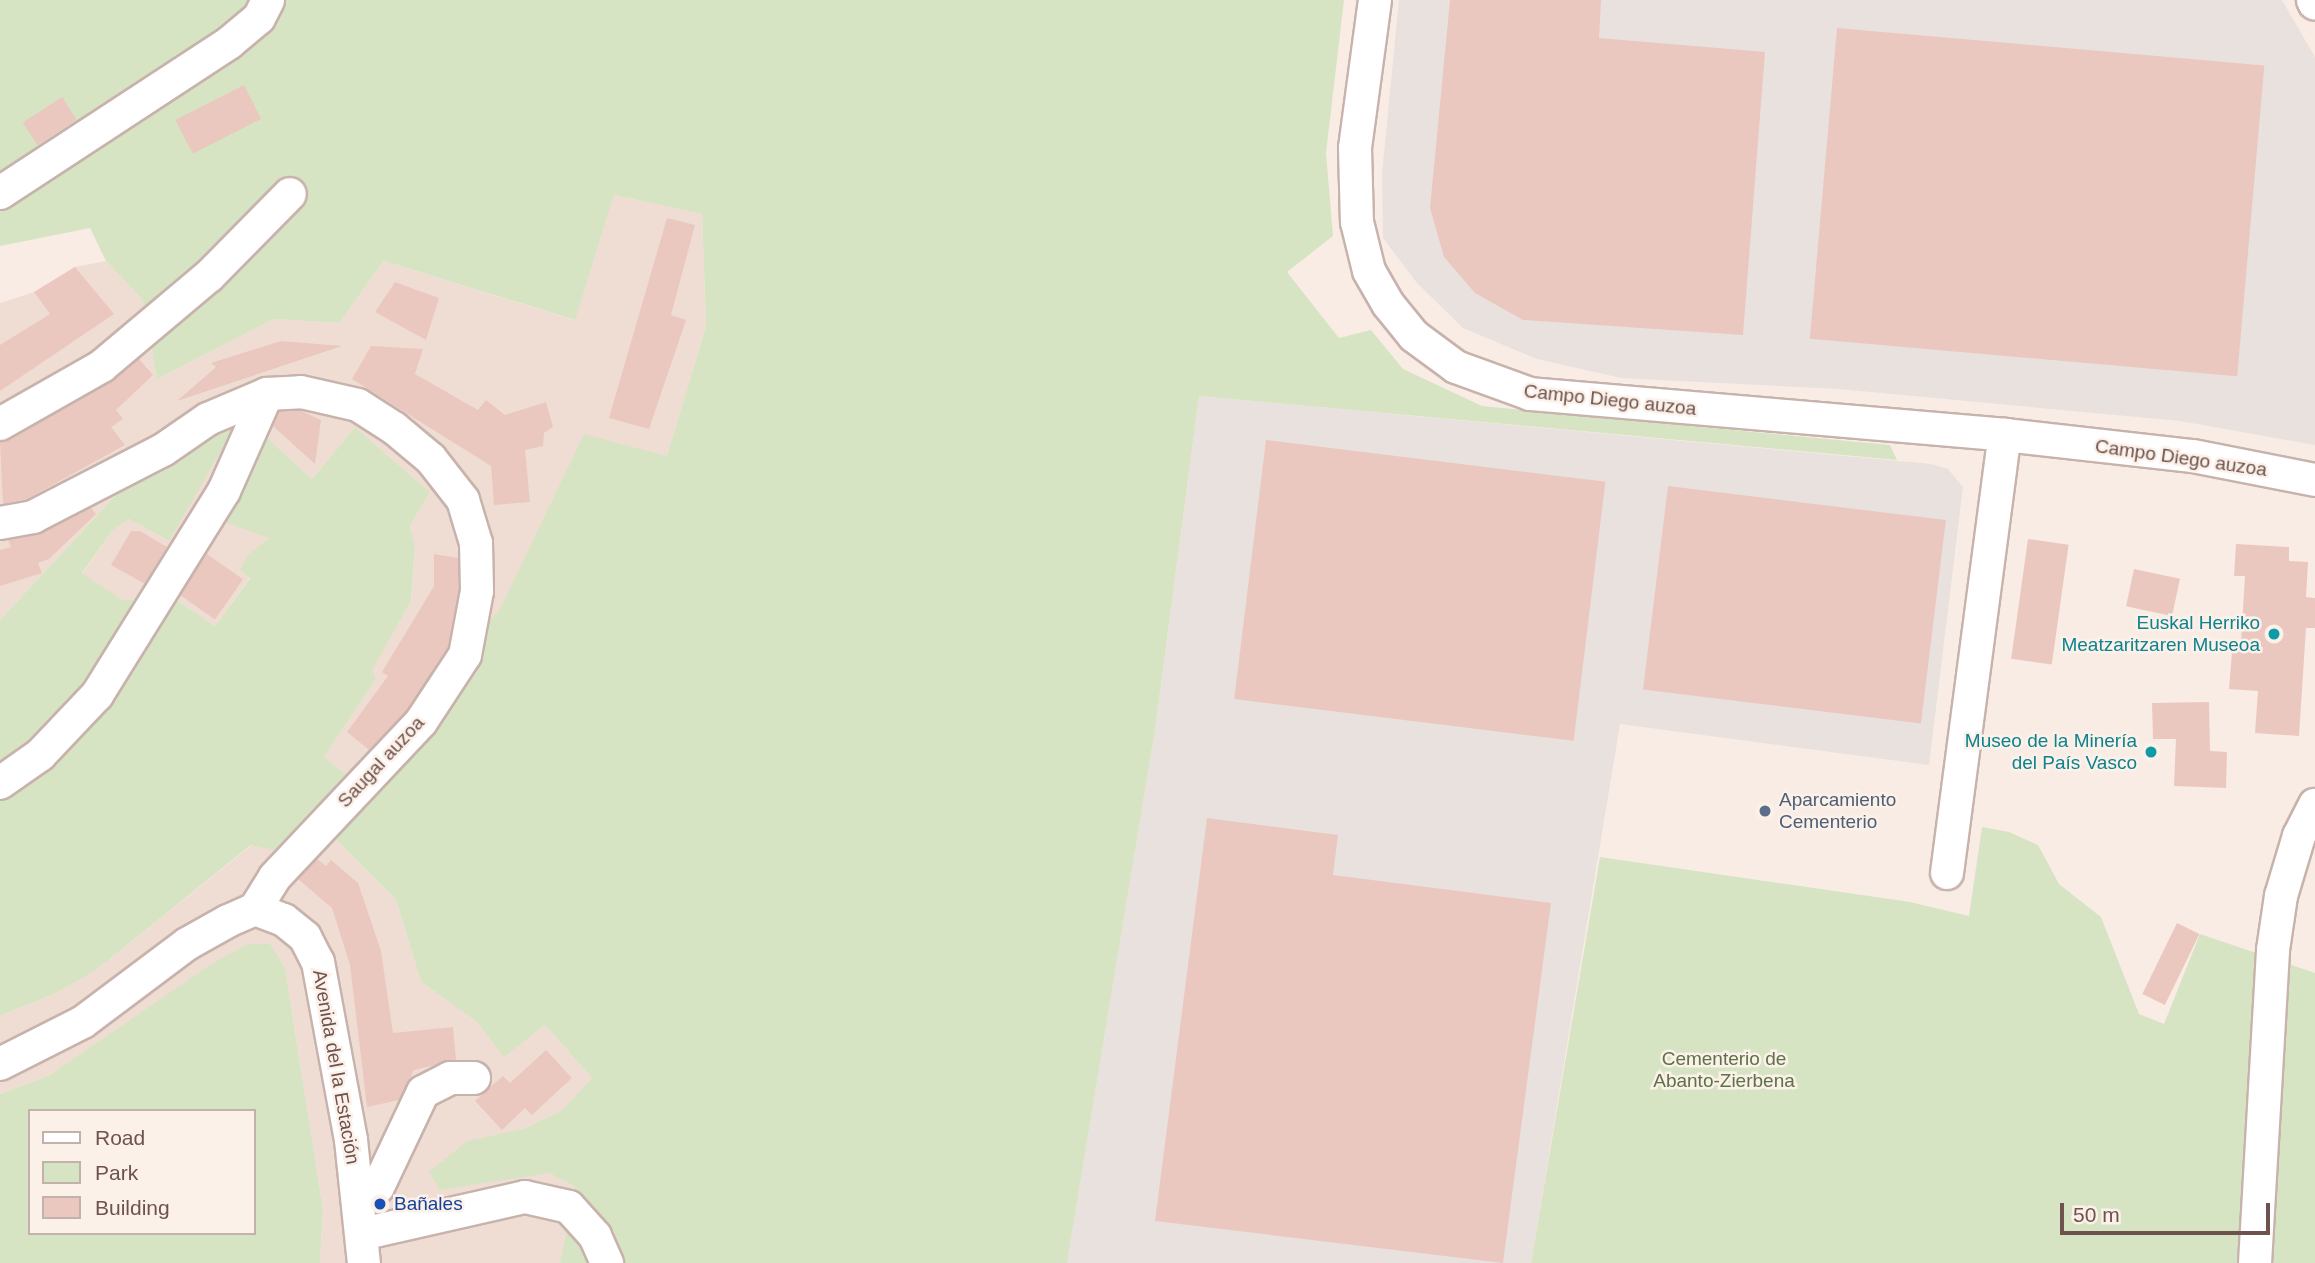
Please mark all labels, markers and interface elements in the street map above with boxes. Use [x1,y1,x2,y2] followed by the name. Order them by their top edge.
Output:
[1523,380,1697,420] street label: Campo Diego auzoa
[2094,435,2268,481] street label: Campo Diego auzoa
[2061,612,2260,656] place label: Euskal Herriko Meatzaritzaren Museoa
[2266,626,2282,642] marker: Euskal Herriko Meatzaritzaren Museoa
[333,712,429,812] street label: Saugal auzoa
[1965,730,2137,774] place label: Museo de la Minería del País Vasco
[2143,744,2159,760] marker: Museo de la Minería del País Vasco
[1779,789,1896,833] place label: Aparcamiento Cementerio
[1757,803,1773,819] marker: Aparcamiento Cementerio
[308,968,364,1166] street label: Avenida del la Estación
[1653,1048,1795,1092] park label: Cementerio de Abanto-Zierbena
[28,1109,256,1235] legend
[95,1126,145,1149] text: Road
[95,1161,138,1184] text: Park
[2063,1190,2273,1234] scale bar
[394,1193,463,1215] place label: Bañales
[95,1196,170,1219] text: Building
[372,1196,388,1212] marker: Bañales
[2073,1203,2120,1226] text: 50 m

